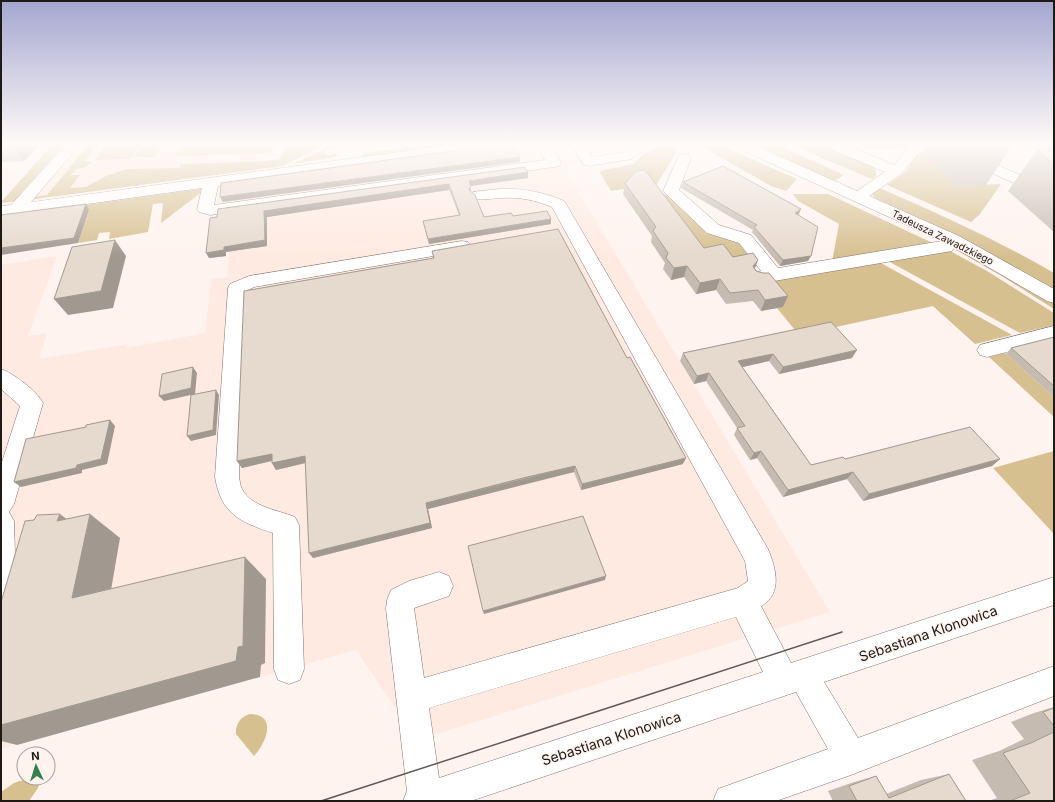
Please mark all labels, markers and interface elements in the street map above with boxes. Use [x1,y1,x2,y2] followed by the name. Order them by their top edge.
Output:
[890,207,996,267] street label: Tadeusza Zawadzkiego
[856,601,1000,665] street label: Sebastiana Klonowica
[539,707,683,769] street label: Sebastiana Klonowica
[16,746,56,786] north arrow
[31,749,40,763] text: N

